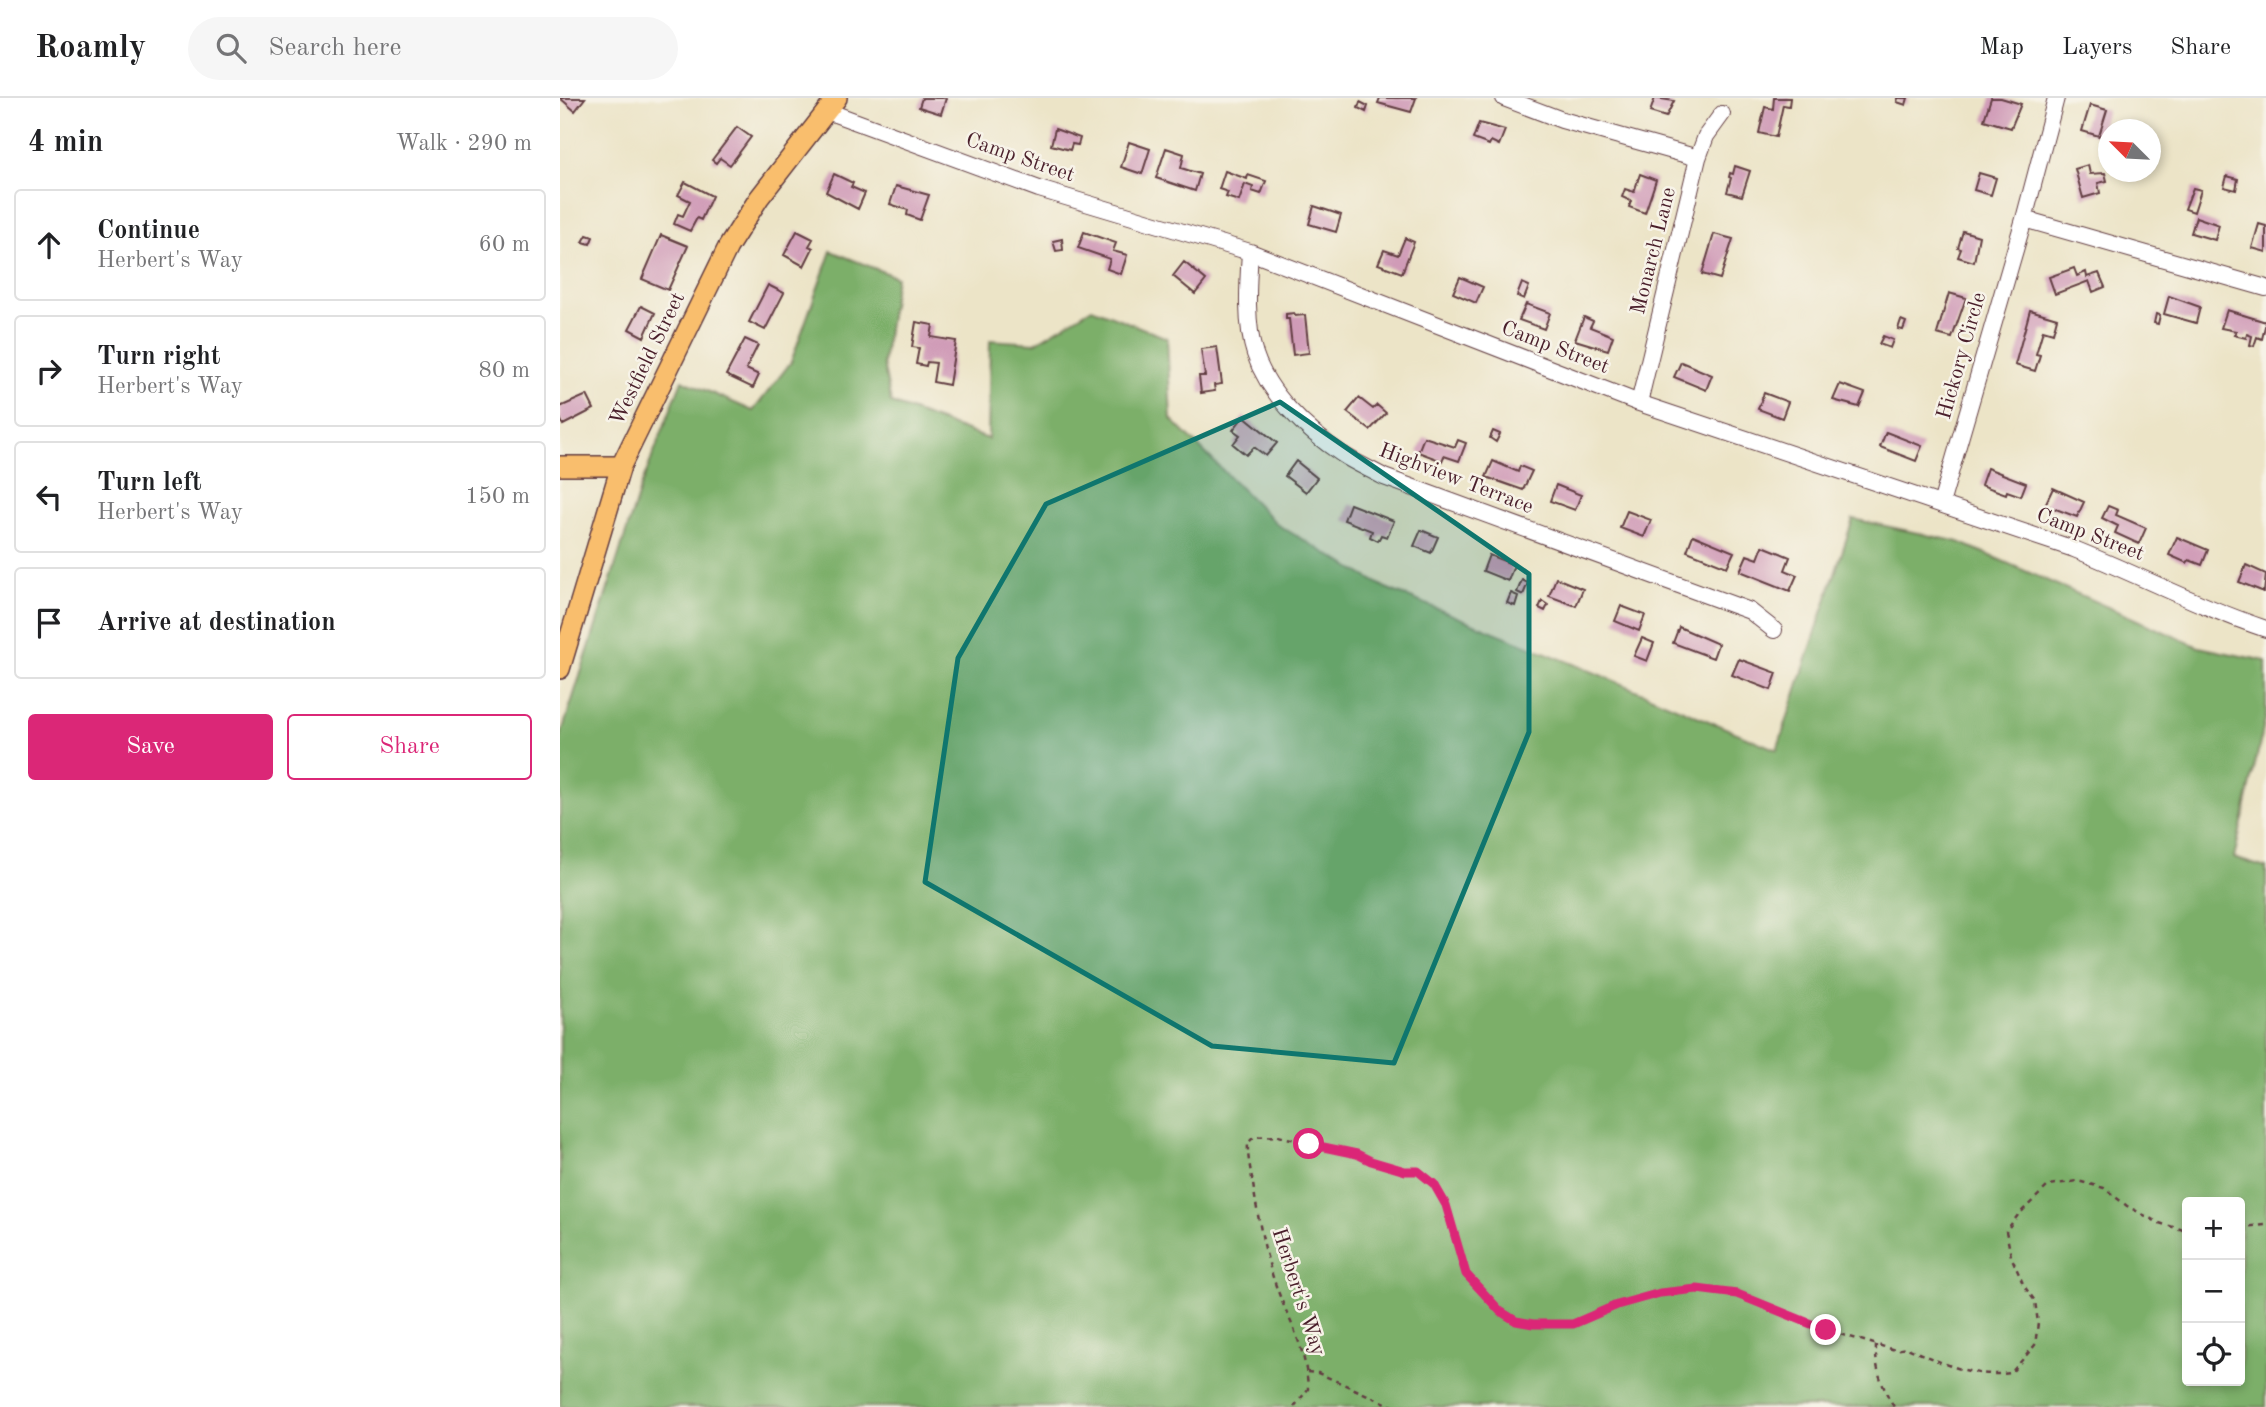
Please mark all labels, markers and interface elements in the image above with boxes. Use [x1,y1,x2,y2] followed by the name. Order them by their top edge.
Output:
[188,17,678,80] search box
[212,29,250,67] icon: search
[35,32,146,65] text: Roamly
[268,35,401,61] text: Search here
[1980,36,2024,60] text: Map
[2062,36,2132,60] text: Layers
[2170,36,2231,60] text: Share
[2098,119,2161,182] north arrow
[28,128,103,158] text: 4 min
[963,130,1077,186] street label: Camp Street
[396,132,532,155] text: Walk · 290 m
[1628,185,1680,317] street label: Monarch Lane
[97,218,200,244] text: Continue
[30,226,68,264] icon: ahead
[479,233,530,256] text: 60 m
[97,249,243,272] text: Herbert's Way
[607,289,689,429] street label: Westfield Street
[1934,290,1990,422] street label: Hickory Circle
[1498,318,1612,378] street label: Camp Street
[97,344,220,370] text: Turn right
[30,352,68,390] icon: right
[479,359,530,382] text: 80 m
[97,375,243,398] text: Herbert's Way
[1376,440,1536,518] street label: Highview Terrace
[97,470,202,496] text: Turn left
[30,478,68,516] icon: left
[465,485,530,508] text: 150 m
[97,501,243,524] text: Herbert's Way
[2033,505,2147,565] street label: Camp Street
[30,604,68,642] icon: arrive
[97,610,336,636] text: Arrive at destination
[28,714,273,780] button: Save
[287,714,532,780] button: Share
[1293,1128,1324,1159] route start
[2182,1197,2245,1386] map controls
[2182,1197,2245,1260] button: +
[1267,1225,1329,1359] street label: Herbert's Way
[2182,1260,2245,1323] button: −
[1810,1314,1841,1345] route end
[2182,1323,2245,1386] button: locate

